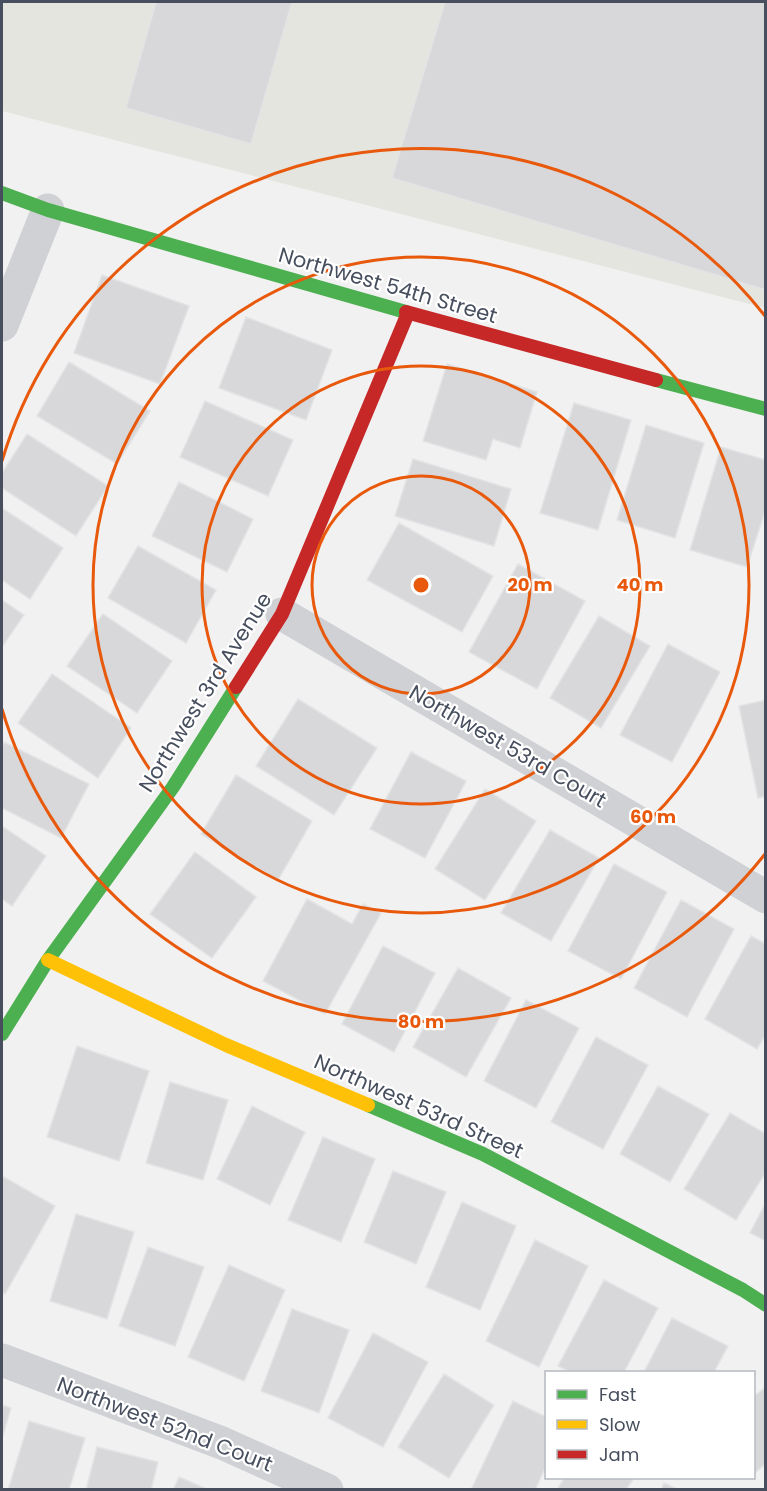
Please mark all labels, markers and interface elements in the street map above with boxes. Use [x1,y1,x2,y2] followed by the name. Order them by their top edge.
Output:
[275,240,501,330] street label: Northwest 54th Street
[508,572,552,597] text: 20 m
[617,572,663,597] text: 40 m
[411,575,431,595] centre of rings
[132,587,278,797] street label: Northwest 3rd Avenue
[404,678,612,814] street label: Northwest 53rd Court
[630,804,676,829] text: 60 m
[398,1009,444,1034] text: 80 m
[310,1047,528,1165] street label: Northwest 53rd Street
[53,1369,277,1479] street label: Northwest 52nd Court
[545,1371,755,1479] legend
[599,1382,636,1407] text: Fast
[599,1412,641,1437] text: Slow
[599,1442,639,1467] text: Jam

